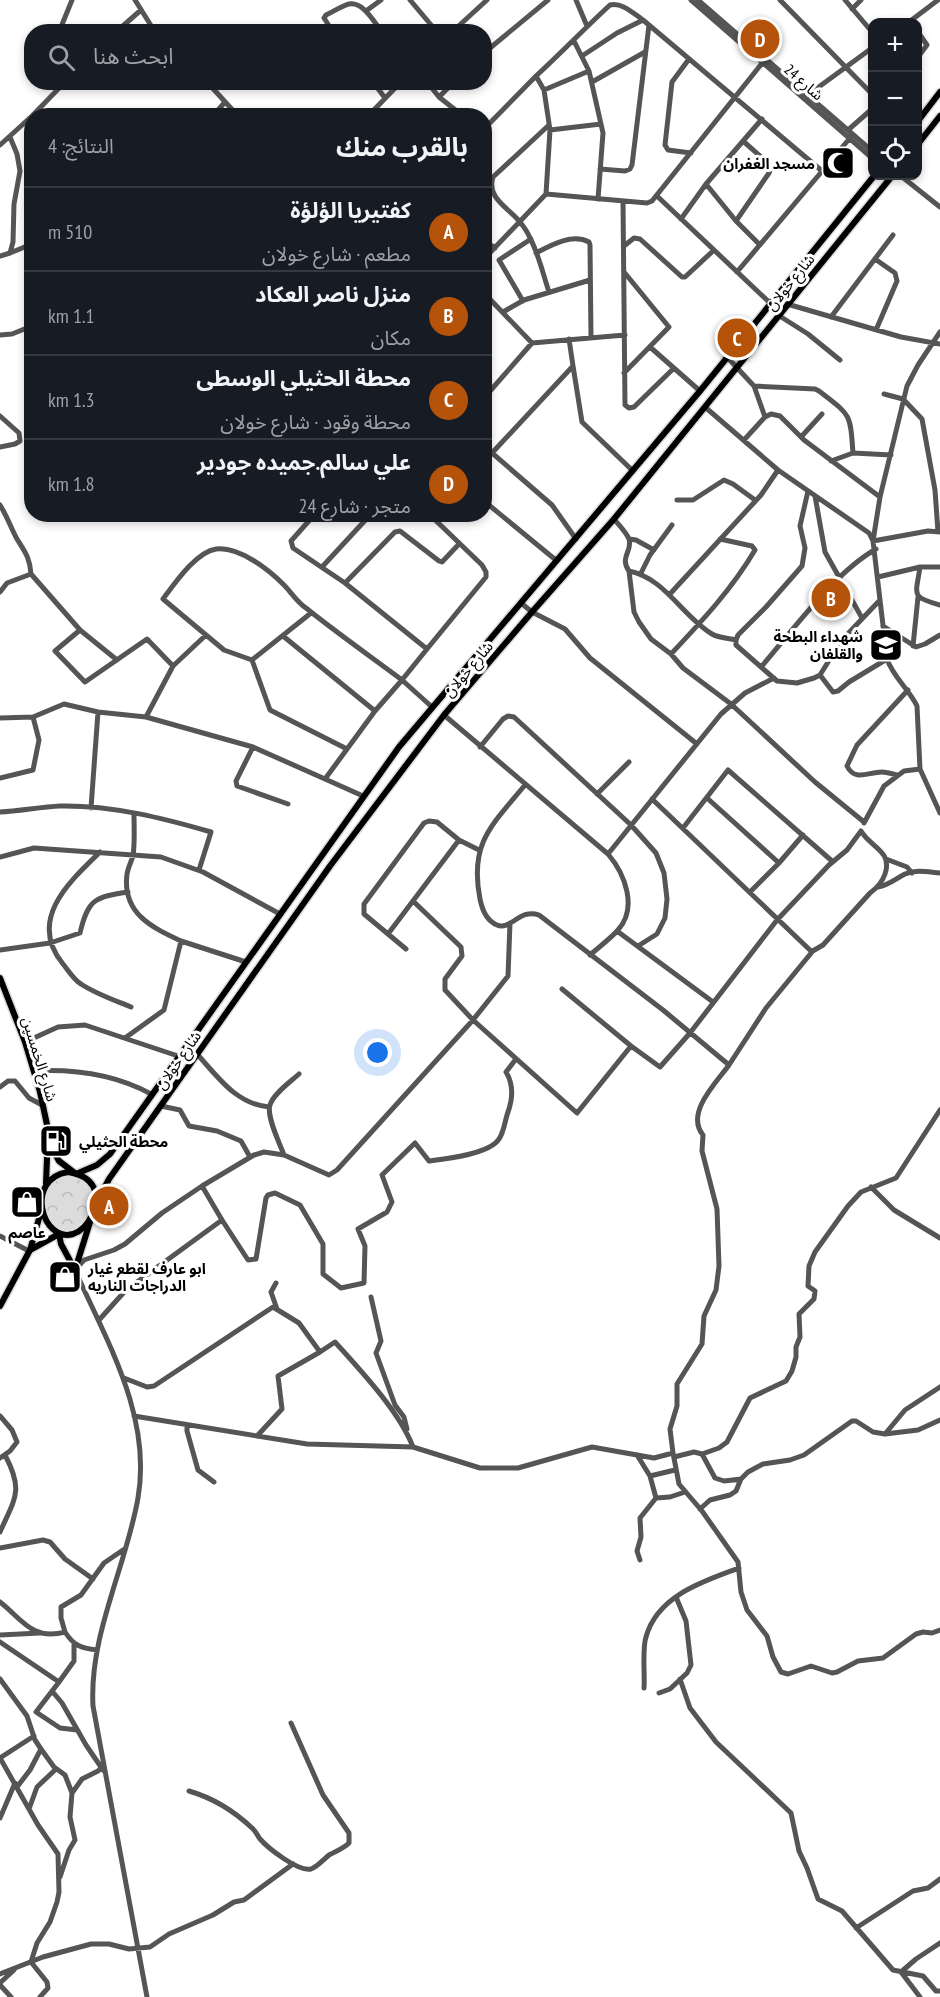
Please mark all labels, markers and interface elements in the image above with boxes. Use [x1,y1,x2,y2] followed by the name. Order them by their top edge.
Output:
[740,16,780,62] pin: D
[868,18,922,180] map controls
[868,18,922,72] button: +
[24,24,492,90] search box
[45,41,78,74] icon: search
[93,42,173,70] text: ابحث هنا
[778,60,828,107] street label: شارع 24
[868,72,922,126] button: −
[868,126,922,180] button: locate
[336,130,468,163] text: بالقرب منك
[48,133,114,159] text: النتائج: 4
[820,145,856,181] mosque icon: مسجد الغفران
[723,154,815,173] place label: مسجد الغفران
[290,196,411,224] text: كفتيريا الؤلؤة
[48,219,92,245] text: 510 m
[443,219,454,245] text: A
[262,241,411,267] text: مطعم · شارع خولان
[761,250,821,316] street label: شارع خولان
[255,280,411,308] text: منزل ناصر العكاد
[48,303,95,329] text: 1.1 km
[444,303,453,329] text: B
[718,316,756,360] pin: C
[371,325,411,351] text: مكان
[196,364,411,392] text: محطة الحثيلي الوسطى
[48,387,95,413] text: 1.3 km
[444,387,453,413] text: C
[220,409,411,435] text: محطة وقود · شارع خولان
[197,448,411,476] text: علي سالم.جميده جودير
[48,471,95,497] text: 1.8 km
[443,471,454,497] text: D
[298,493,411,519] text: متجر · شارع 24
[812,576,850,620] pin: B
[774,627,863,663] place label: شهداء البطحة والقلفان
[868,627,904,663] school or university icon: شهداء البطحة والقلفان
[439,637,499,703] street label: شارع خولان
[15,1014,62,1105] street label: شارع الخمسين
[151,1027,208,1095] street label: شارع خولان
[363,1038,392,1067] your location
[38,1123,74,1159] fuel station icon: محطة الحثيلي
[79,1132,168,1153] place label: محطة الحثيلي
[9,1184,45,1220] shop icon: عاصم
[90,1184,128,1228] pin: A
[8,1223,46,1244] place label: عاصم
[47,1259,83,1295] shop icon: ابو عارف لقطع غيار الدراجات الناريه
[87,1259,206,1295] place label: ابو عارف لقطع غيار الدراجات الناريه

